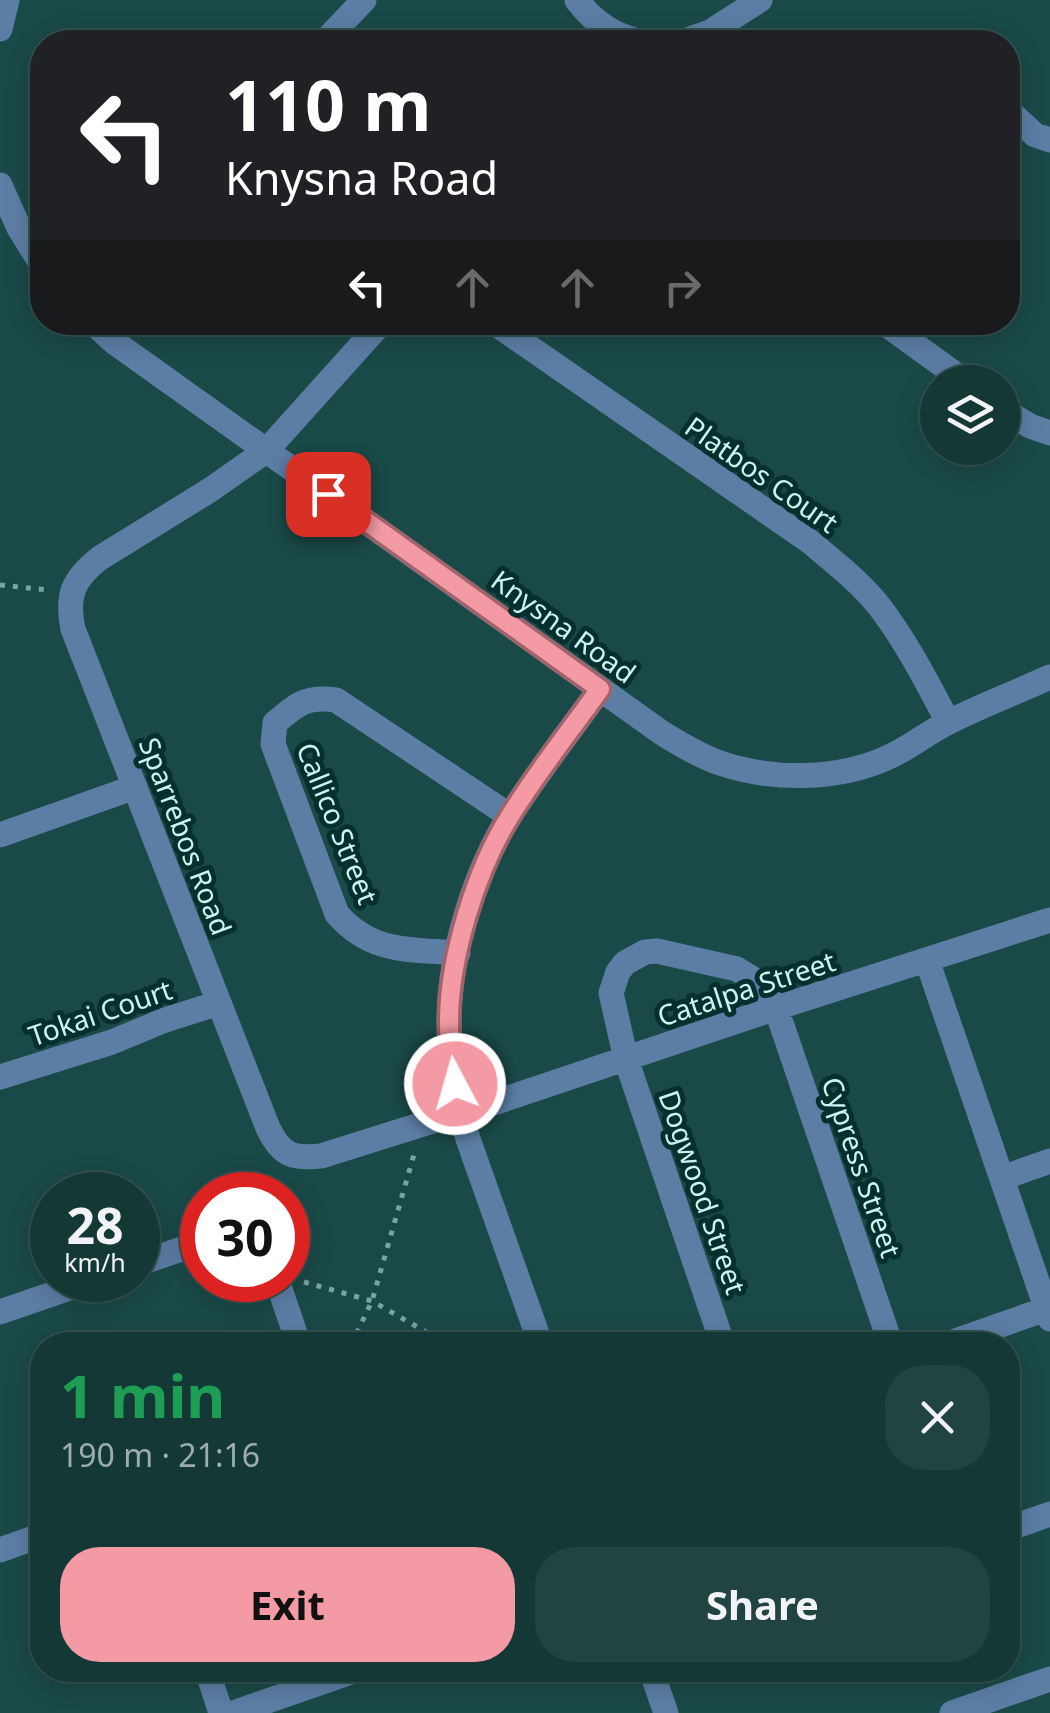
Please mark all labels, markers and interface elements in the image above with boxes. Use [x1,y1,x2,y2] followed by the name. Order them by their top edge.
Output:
[225,56,432,152] text: 110 m
[60,70,190,200] icon: left
[225,147,498,208] text: Knysna Road
[340,260,395,315] icon: left
[445,260,500,315] icon: ahead
[550,260,605,315] icon: ahead
[655,260,710,315] icon: right
[920,365,1020,465] map controls
[920,365,1020,465] button: layers
[678,407,846,541] street label: Platbos Court
[286,452,371,537] pin
[301,467,356,522] icon: arrive
[484,561,644,691] street label: Knysna Road
[131,732,241,940] street label: Sparrebos Road
[288,737,388,909] street label: Callico Street
[652,941,840,1035] street label: Catalpa Street
[23,970,177,1054] street label: Tokai Court
[403,1032,507,1136] position arrow
[813,1072,911,1262] street label: Cypress Street
[650,1085,756,1299] street label: Dogwood Street
[180,1172,310,1302] speed limit sign: 30
[66,1191,124,1259] text: 28
[64,1245,126,1279] text: km/h
[60,1354,225,1436] text: 1 min
[885,1365,990,1470] button: close
[60,1433,260,1476] text: 190 m · 21:16
[60,1547,515,1662] button: Exit
[535,1547,990,1662] button: Share

